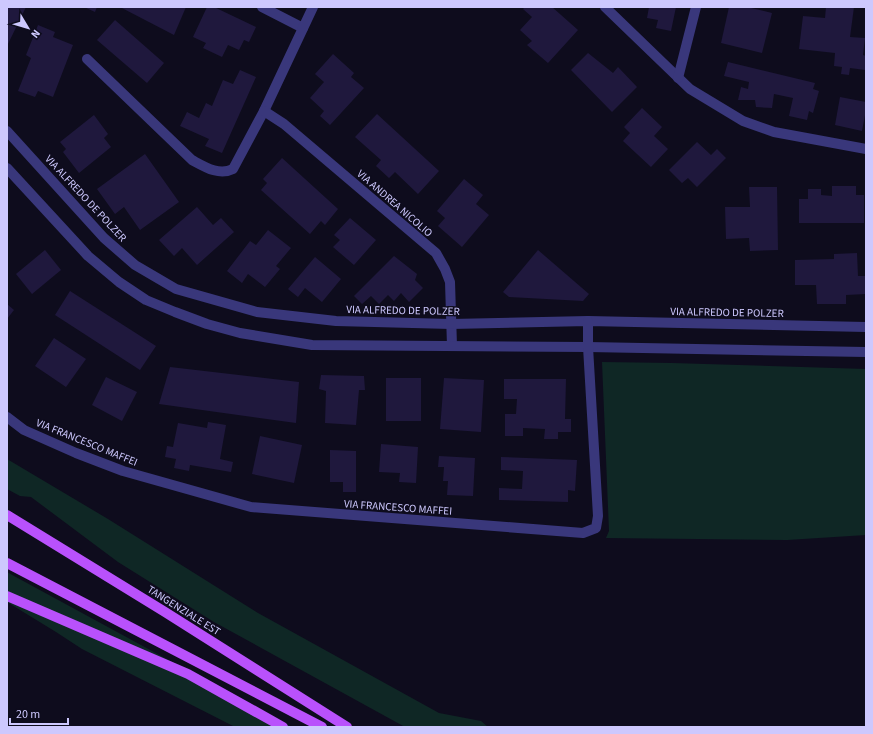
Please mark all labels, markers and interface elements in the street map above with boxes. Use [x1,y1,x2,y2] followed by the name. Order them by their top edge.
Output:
[8,8,48,48] north arrow
[27,26,44,41] text: N
[41,152,130,245] street label: VIA ALFREDO DE POLZER
[354,166,436,240] street label: VIA ANDREA NICOLIO
[346,302,460,319] street label: VIA ALFREDO DE POLZER
[670,304,784,321] street label: VIA ALFREDO DE POLZER
[34,415,140,470] street label: VIA FRANCESCO MAFFEI
[343,496,453,519] street label: VIA FRANCESCO MAFFEI
[144,582,223,639] street label: TANGENZIALE EST
[10,700,68,726] scale bar
[16,706,40,723] text: 20 m

